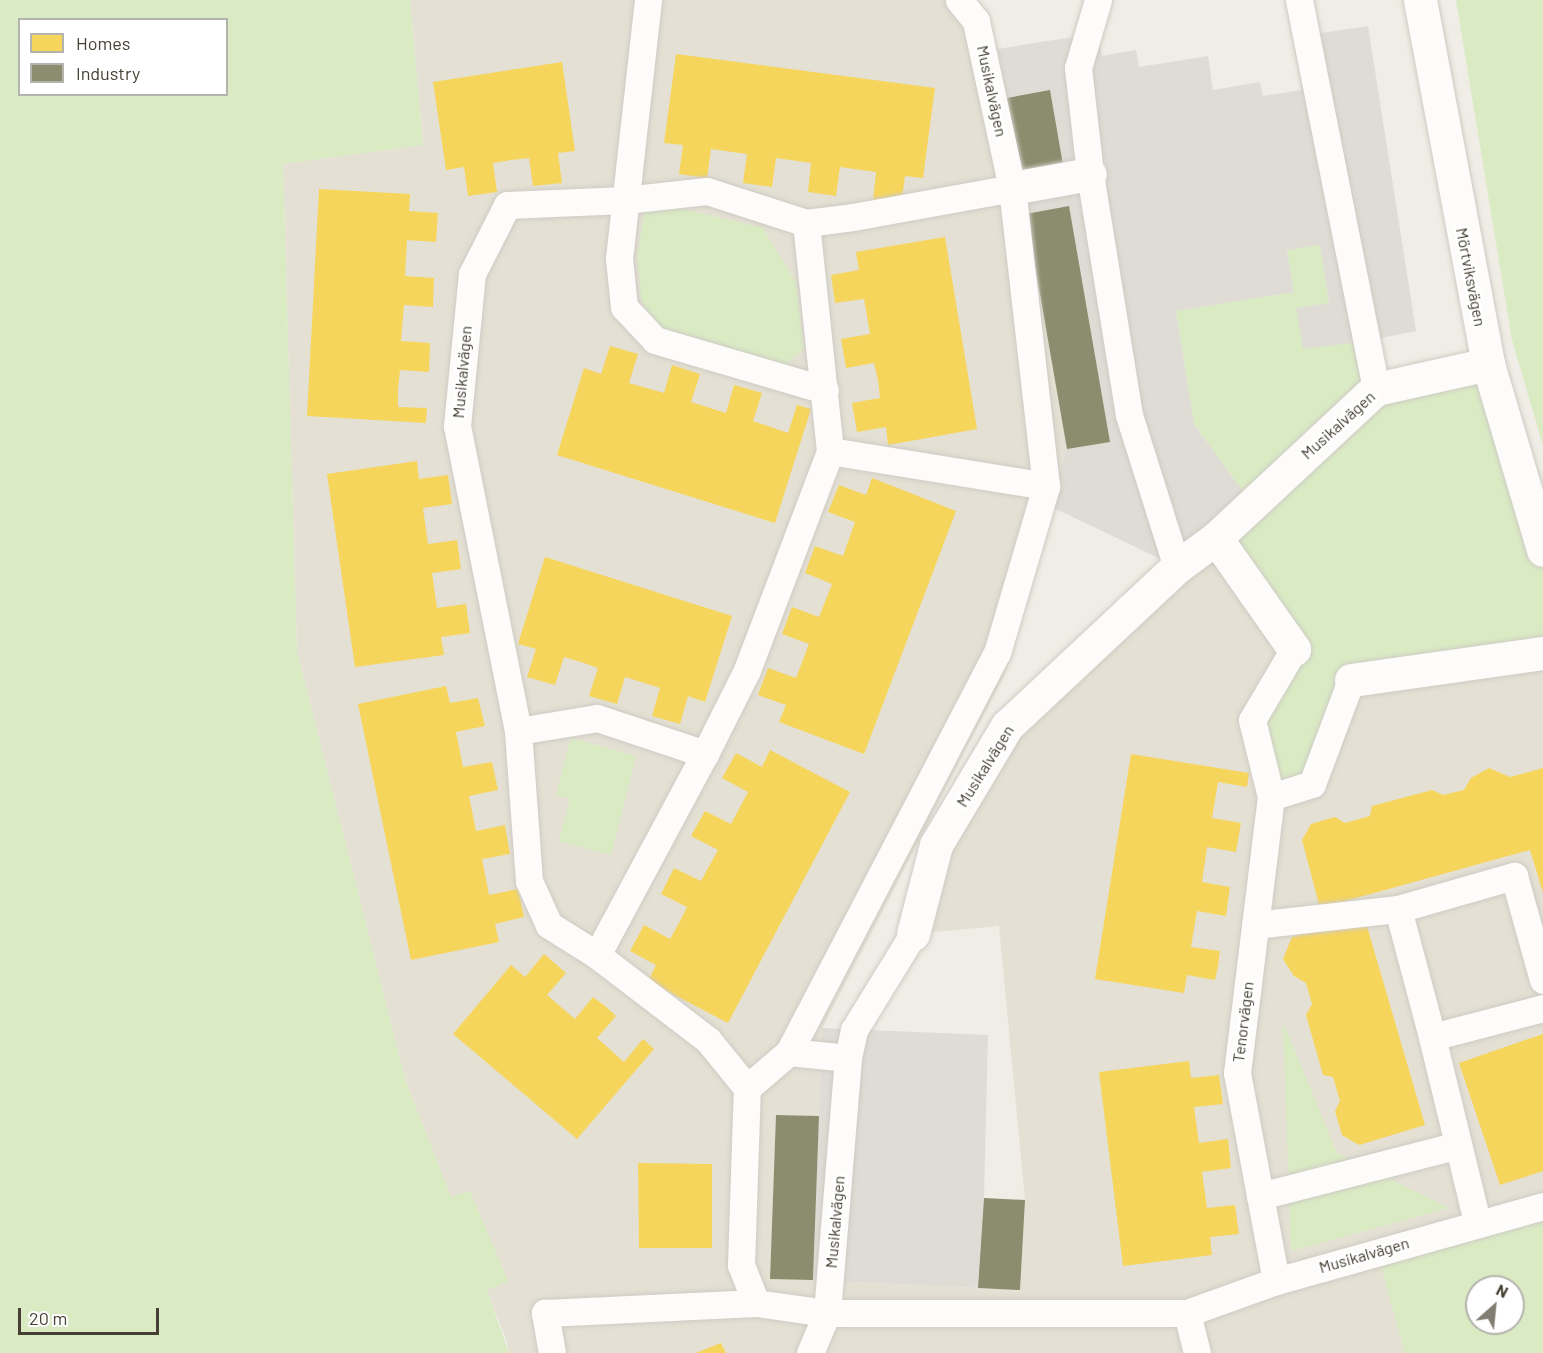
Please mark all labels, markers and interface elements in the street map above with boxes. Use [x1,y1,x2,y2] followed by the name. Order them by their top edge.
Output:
[18,18,228,96] legend
[76,32,130,54] text: Homes
[973,44,1011,138] street label: Musikalvägen
[76,62,140,84] text: Industry
[1452,226,1490,328] street label: Mörtviksvägen
[448,325,476,419] street label: Musikalvägen
[1297,387,1379,463] street label: Musikalvägen
[952,722,1018,810] street label: Musikalvägen
[1229,980,1257,1064] street label: Tenorvägen
[821,1175,849,1269] street label: Musikalvägen
[1317,1233,1411,1277] street label: Musikalvägen
[1465,1275,1525,1335] north arrow
[1493,1279,1512,1301] text: N
[21,1296,162,1334] scale bar
[29,1307,67,1329] text: 20 m

